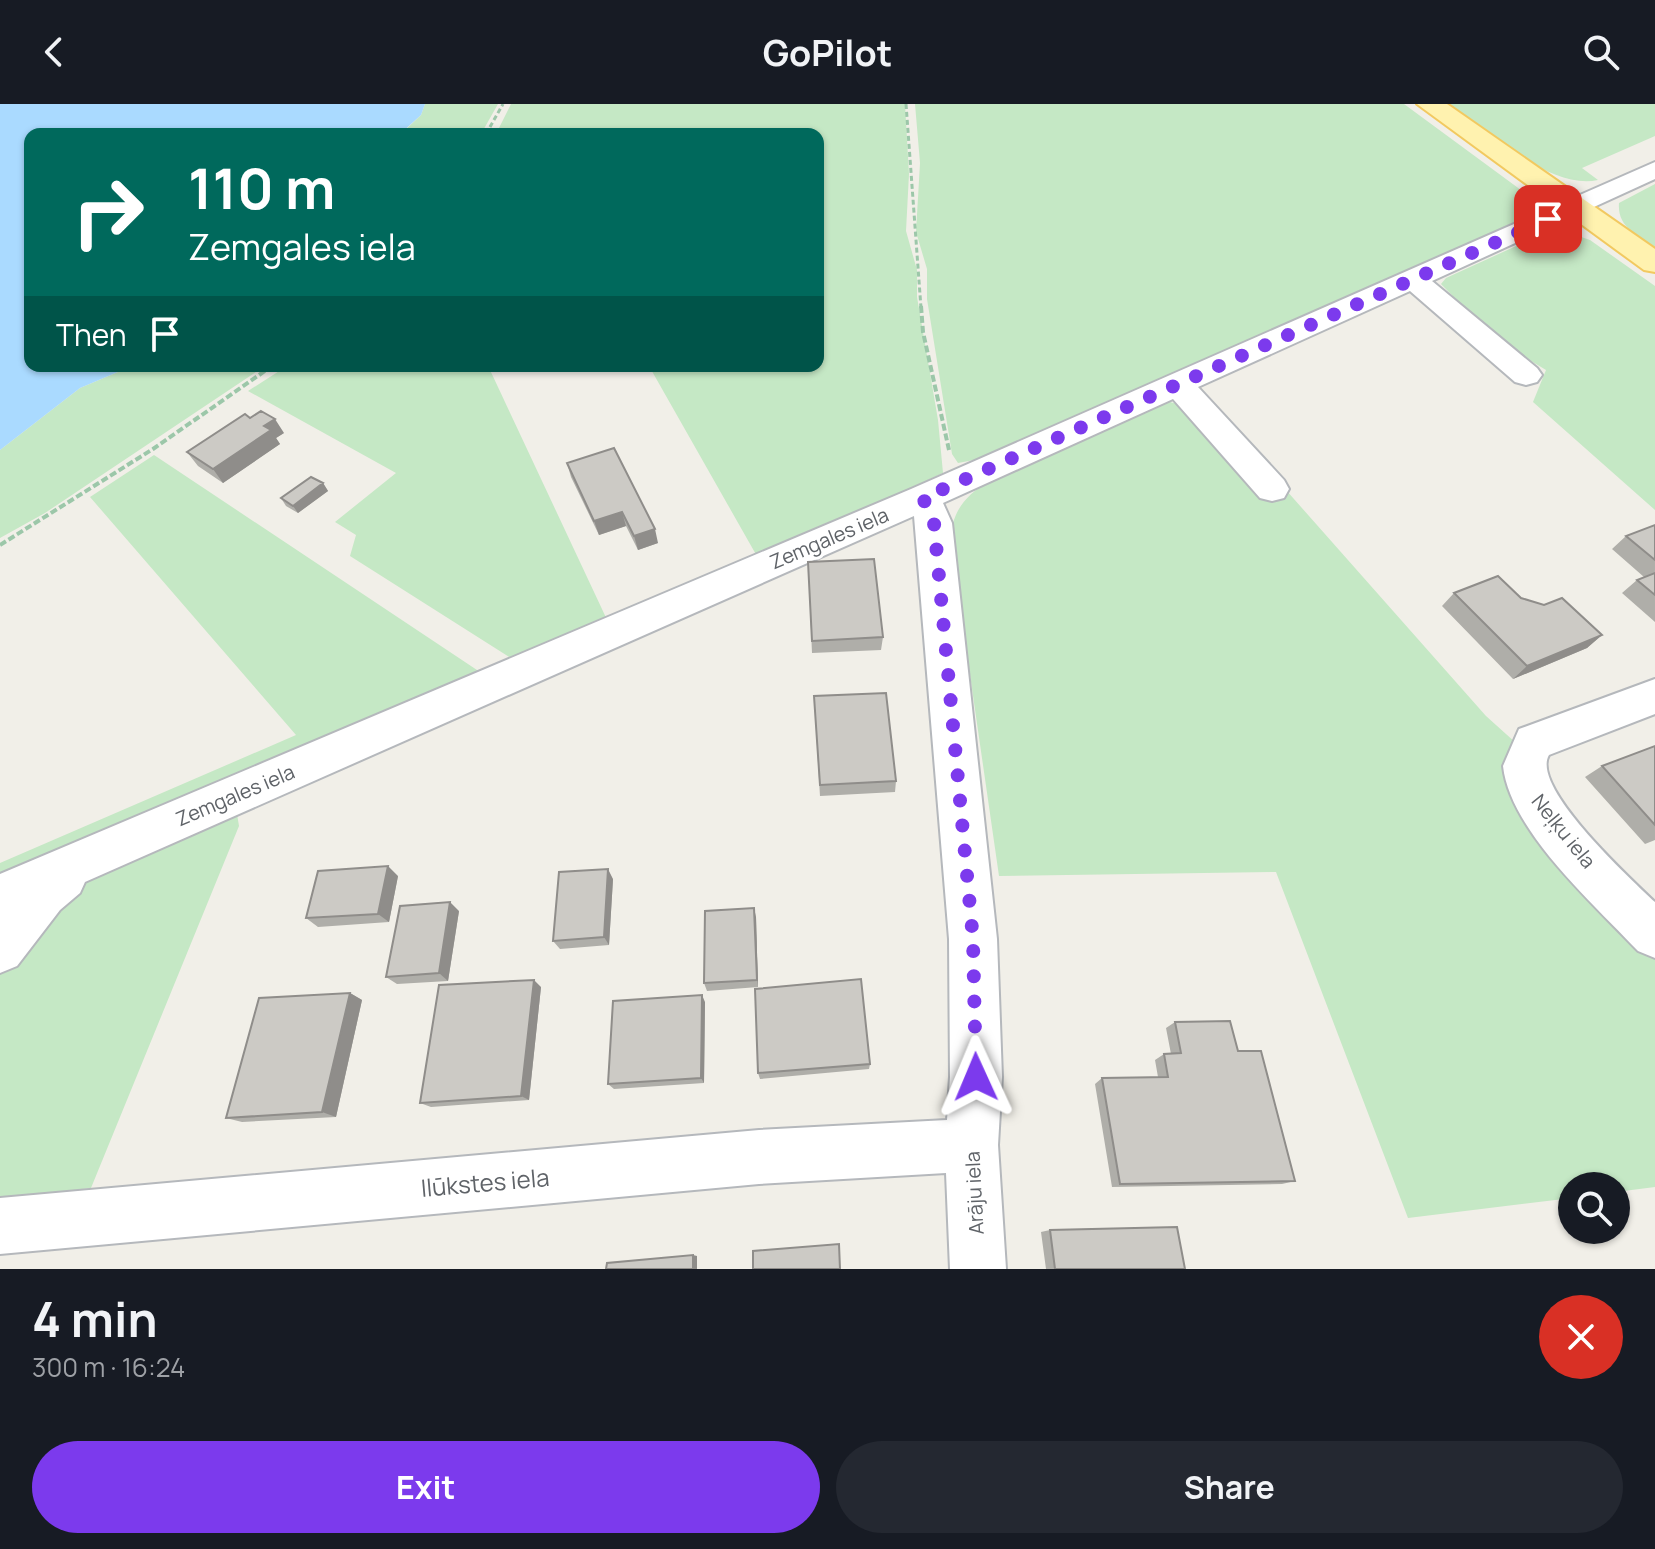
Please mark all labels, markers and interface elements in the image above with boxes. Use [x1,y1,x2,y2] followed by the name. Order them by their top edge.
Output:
[763,28,892,77] text: GoPilot
[32,30,76,74] icon: back
[1579,30,1623,74] icon: search
[188,149,335,226] text: 110 m
[56,160,160,264] icon: right
[1514,185,1582,253] pin
[1526,197,1570,241] icon: arrive
[188,222,416,271] text: Zemgales iela
[143,312,187,356] icon: arrive
[56,314,127,355] text: Then
[765,501,893,575] street label: Zemgales iela
[171,758,299,832] street label: Zemgales iela
[1526,788,1602,874] street label: Neļķu iela
[934,1035,1018,1119] position arrow
[958,1151,990,1235] street label: Arāju iela
[419,1160,551,1204] street label: Ilūkstes iela
[1558,1172,1630,1244] map controls
[1558,1172,1630,1244] button: search
[32,1286,157,1351] text: 4 min
[1539,1295,1623,1379] button: close
[32,1349,185,1385] text: 300 m · 16:24
[32,1441,820,1533] button: Exit
[836,1441,1623,1533] button: Share

